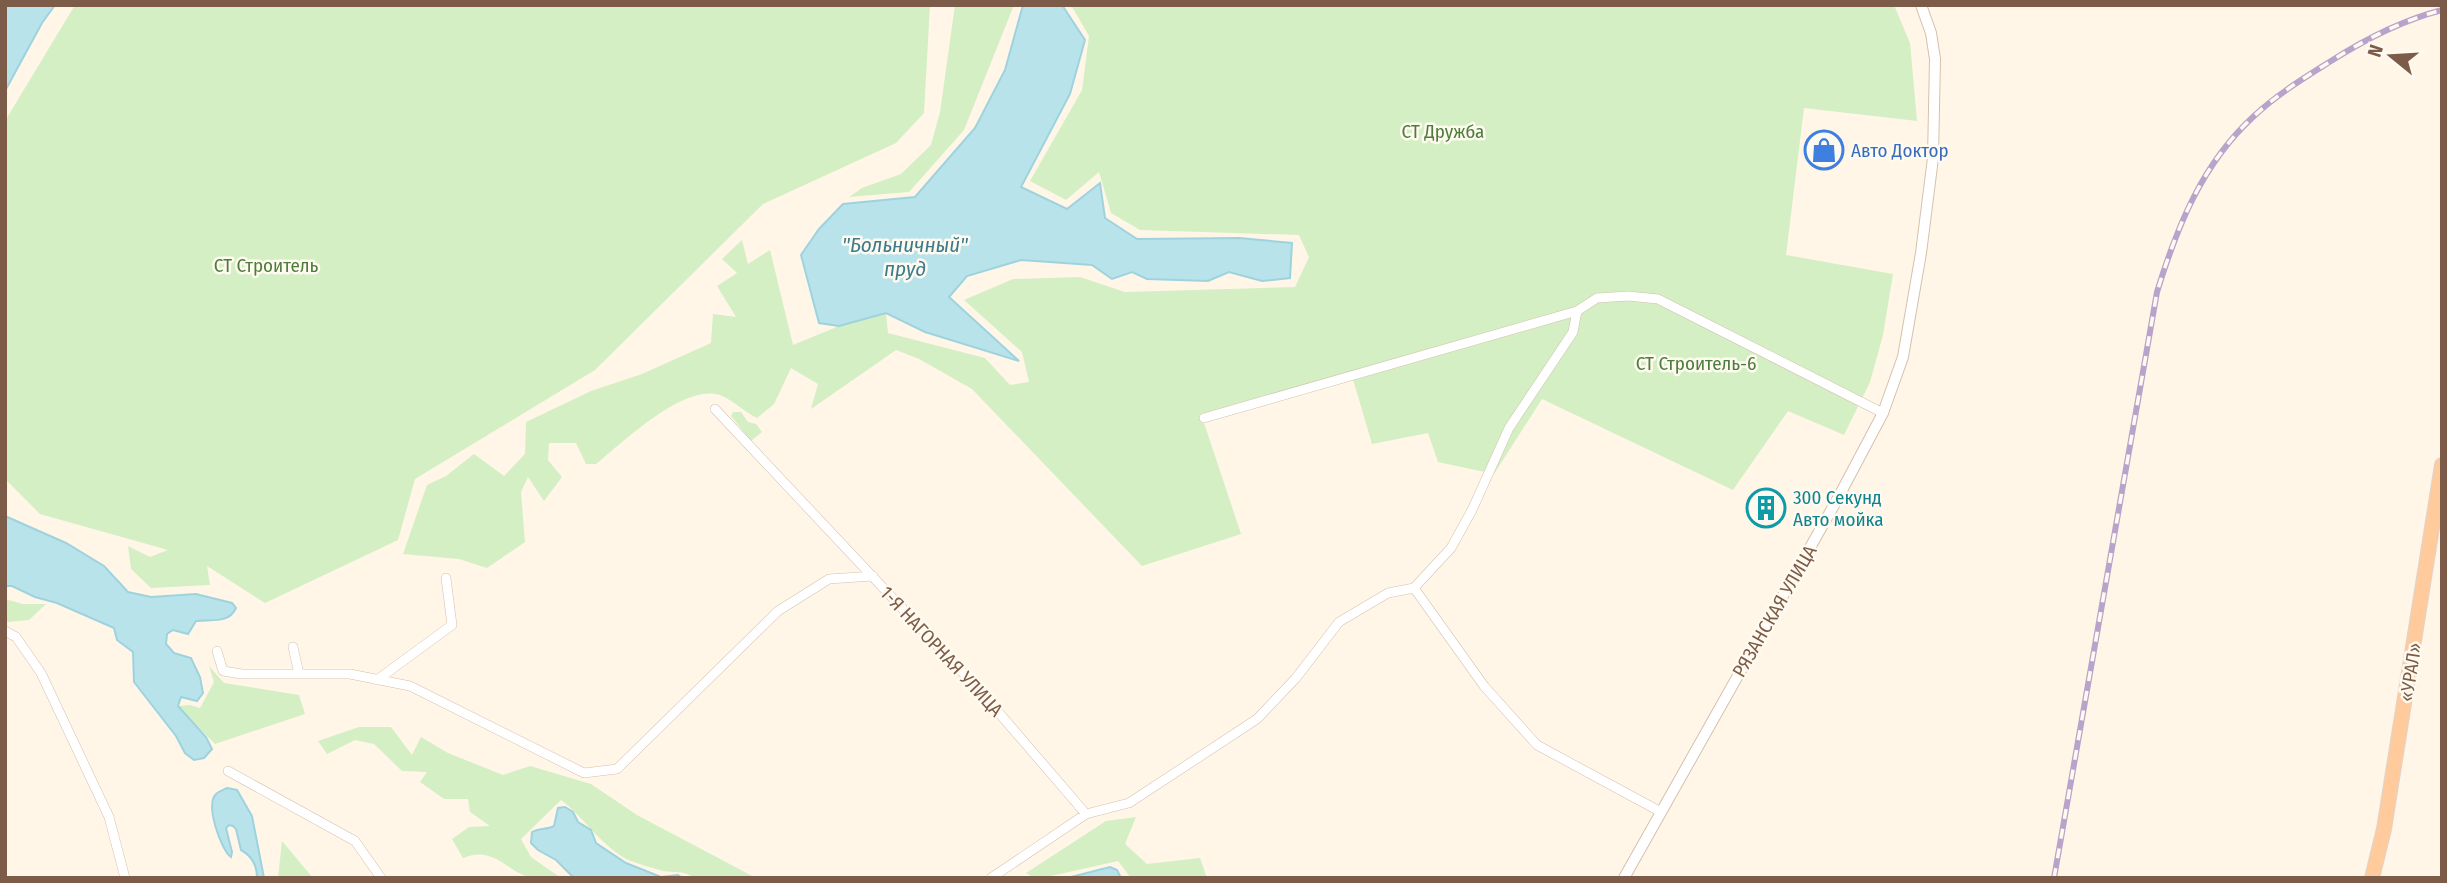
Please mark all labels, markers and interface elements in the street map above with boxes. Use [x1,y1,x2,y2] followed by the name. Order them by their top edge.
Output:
[2356,21,2426,91] north arrow
[2363,42,2388,60] text: N
[1402,120,1484,143] park label: СТ Дружба
[1803,129,1845,171] shop icon: Авто Доктор
[1851,139,1949,162] place label: Авто Доктор
[842,232,969,282] water label: "Больничный" пруд
[214,254,318,277] park label: СТ Строитель
[1636,352,1756,375] park label: СТ Строитель-6
[1793,486,1884,531] place label: 300 Секунд Авто мойка
[1745,487,1787,529] building icon: 300 Секунд Авто мойка
[1727,541,1822,681] street label: РЯЗАНСКАЯ УЛИЦА
[875,582,1008,721] street label: 1-Я НАГОРНАЯ УЛИЦА
[2394,641,2427,703] street label: «УРАЛ»

